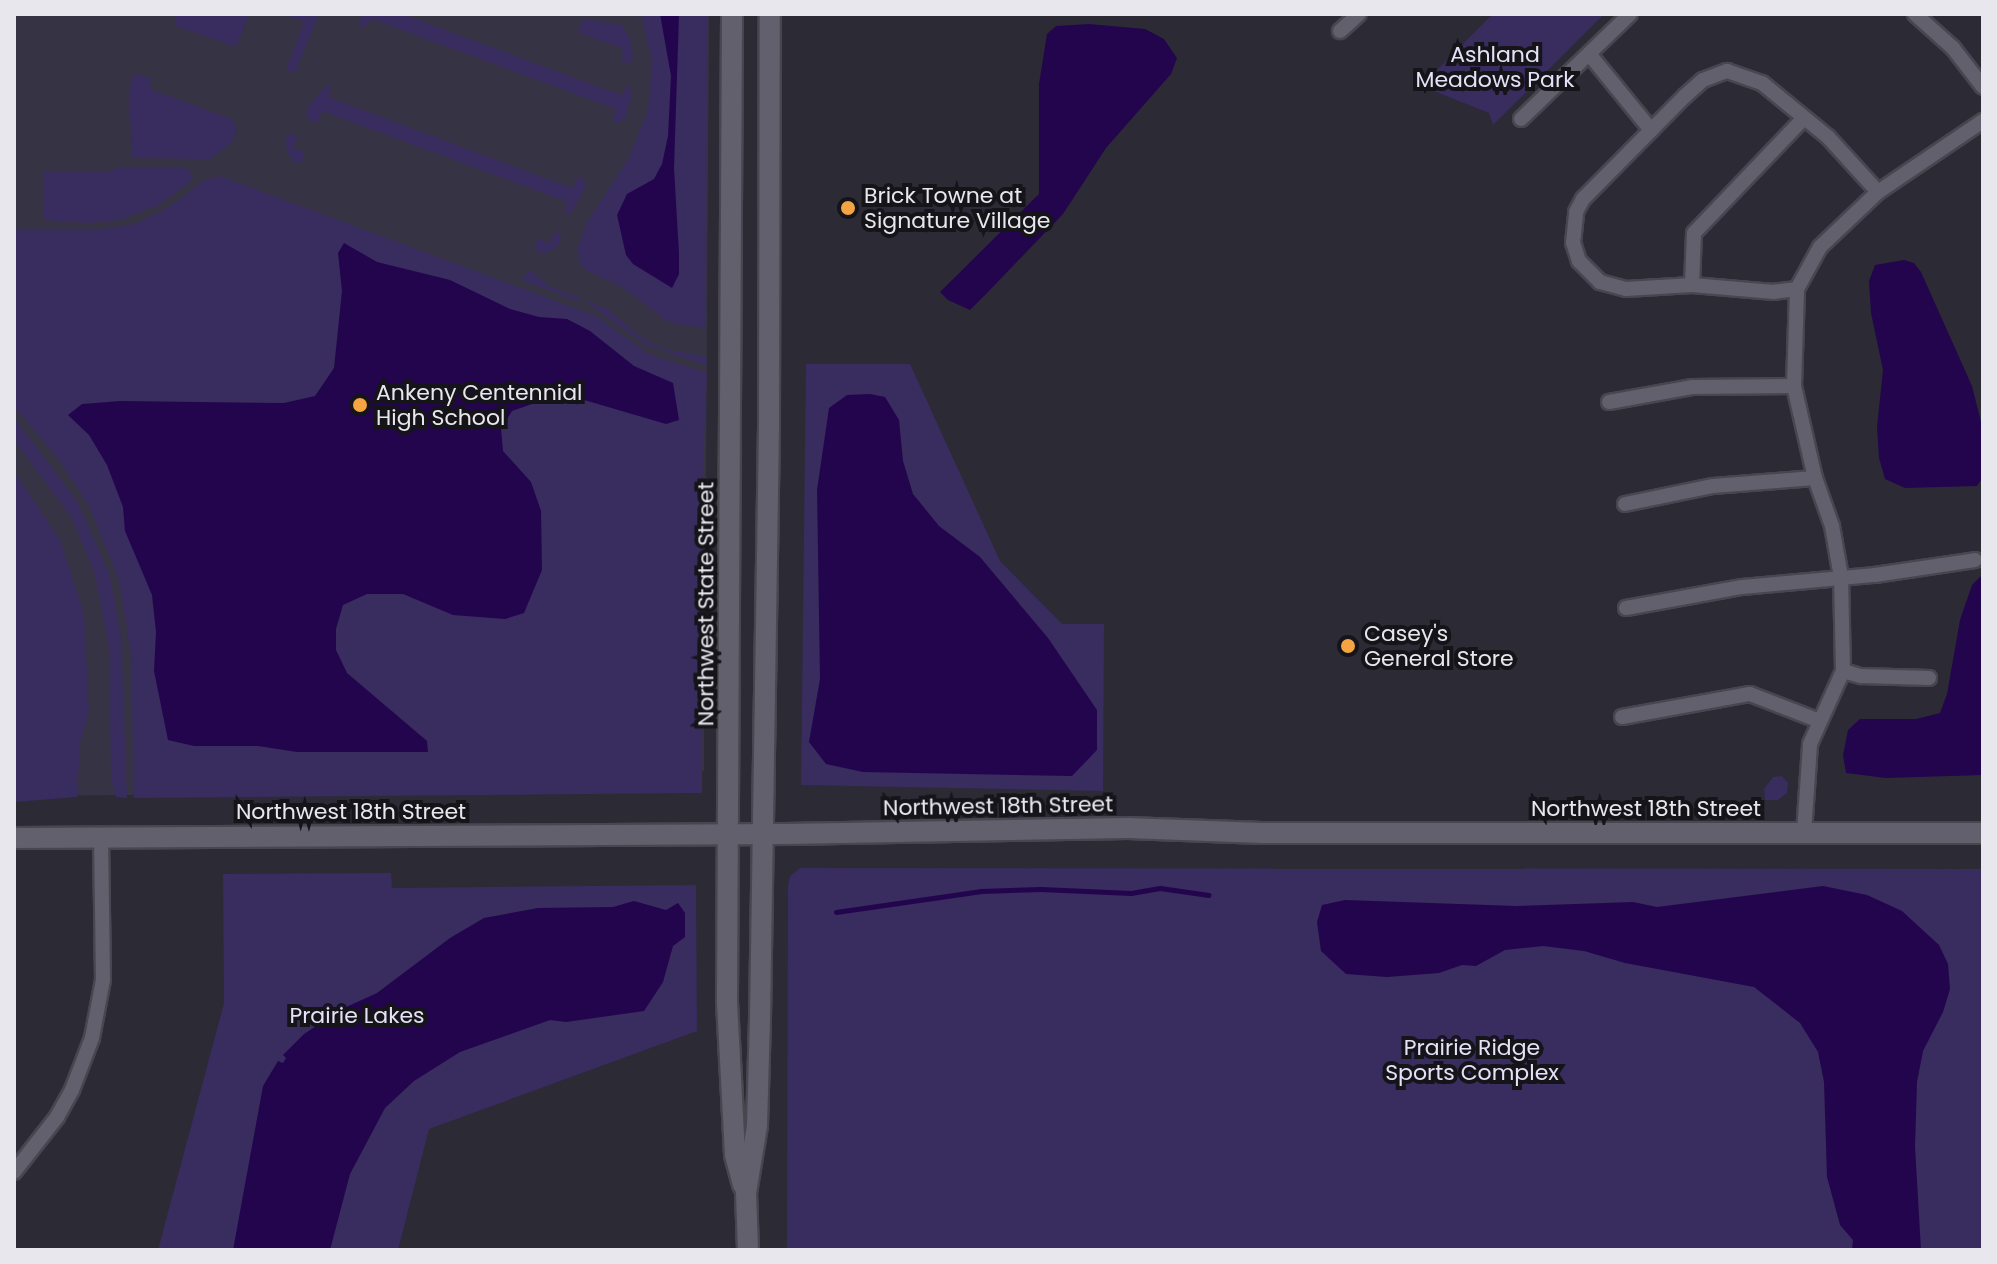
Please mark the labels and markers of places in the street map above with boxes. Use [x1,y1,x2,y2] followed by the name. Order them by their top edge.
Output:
[864,182,1050,234] place label: Brick Towne at Signature Village
[839,199,857,217] marker: Brick Towne at Signature Village
[376,379,582,430] place label: Ankeny Centennial High School
[351,396,369,414] marker: Ankeny Centennial High School
[1364,620,1514,672] place label: Casey's General Store
[1339,637,1357,655] marker: Casey's General Store

